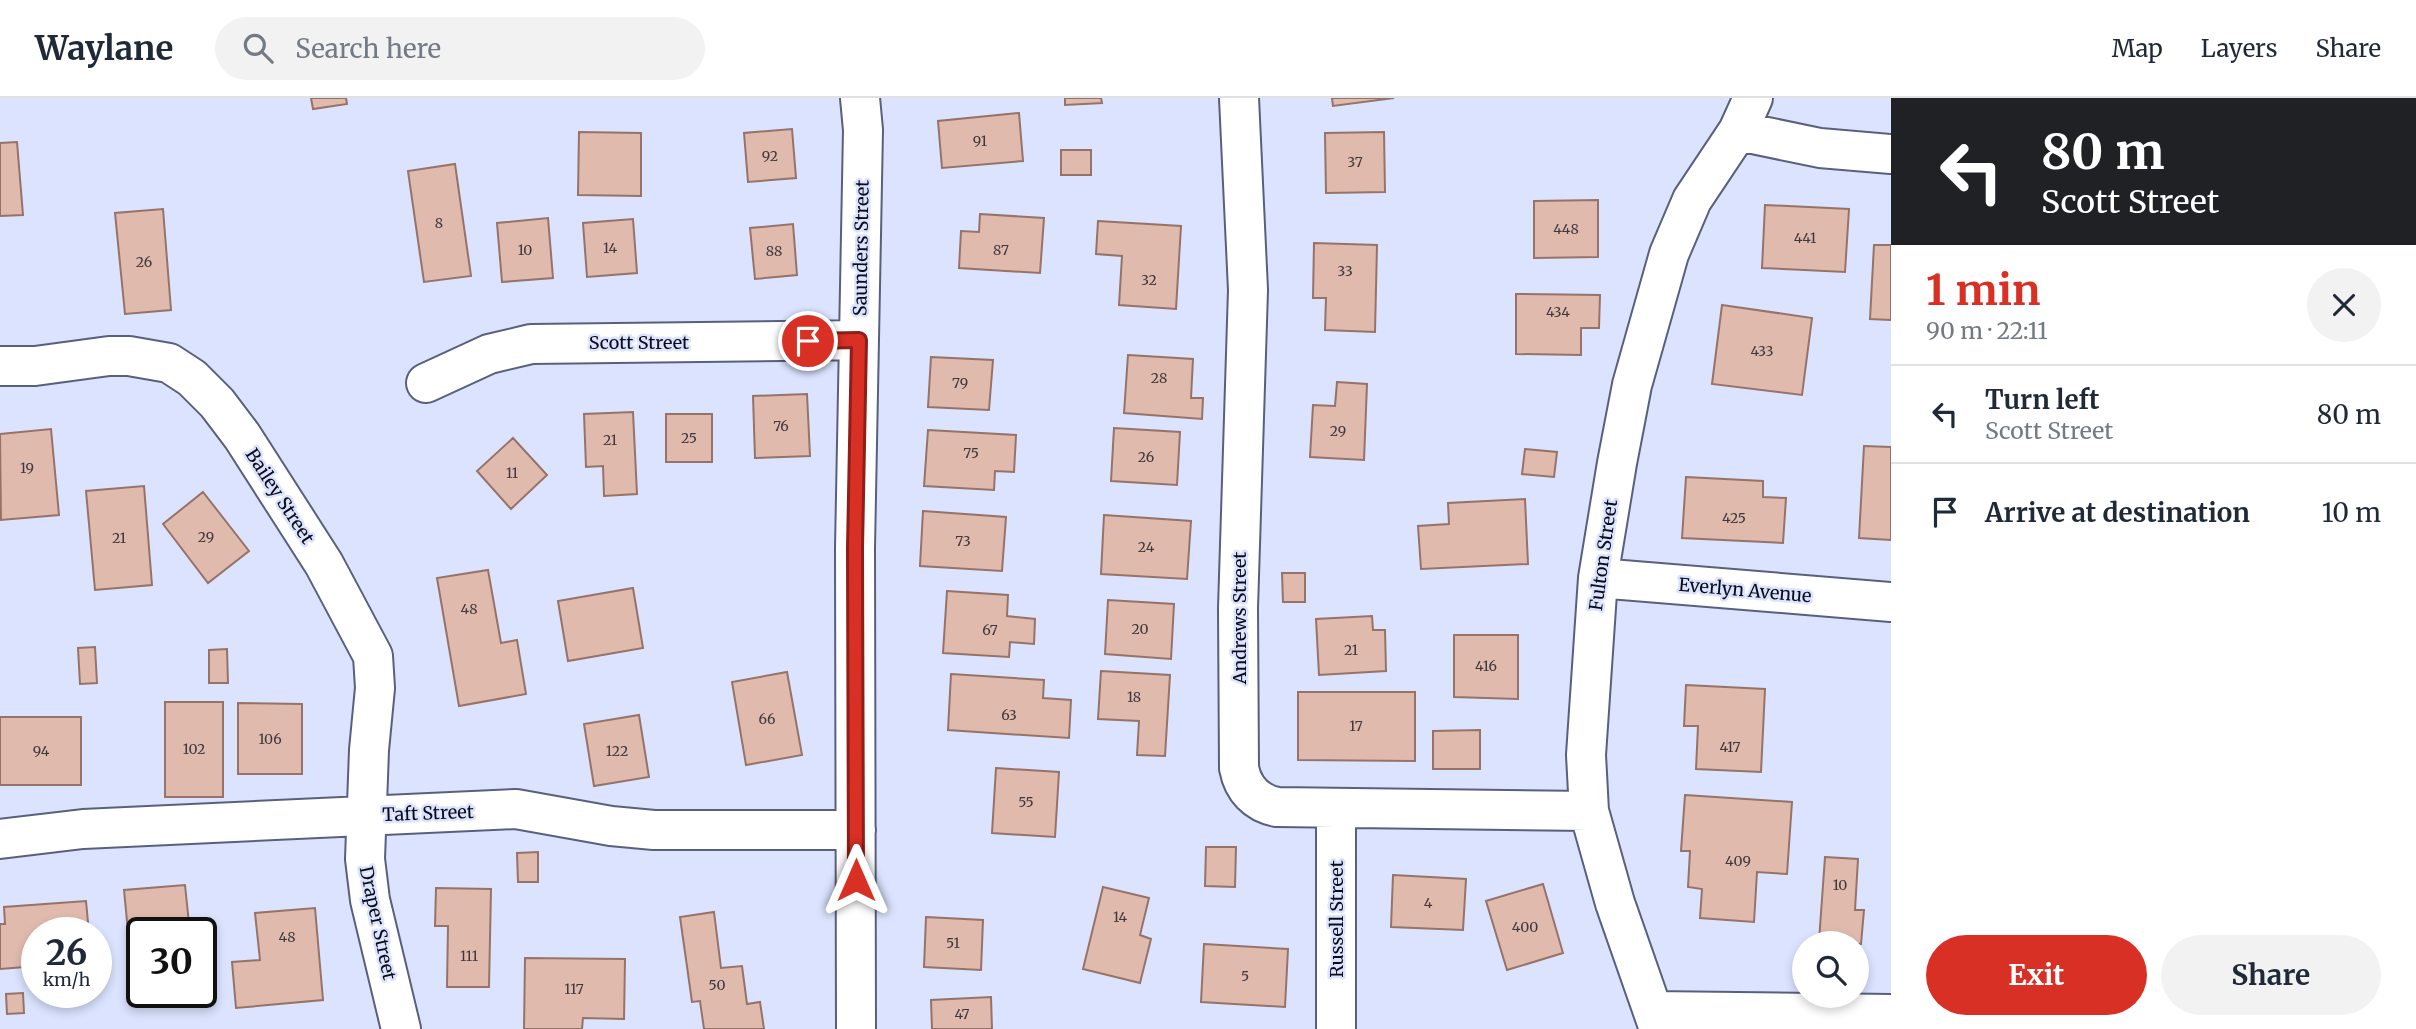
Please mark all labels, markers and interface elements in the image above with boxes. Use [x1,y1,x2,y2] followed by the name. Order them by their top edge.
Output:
[215,17,705,80] search box
[35,28,173,69] text: Waylane
[239,29,277,67] icon: search
[295,32,441,65] text: Search here
[2112,33,2163,64] text: Map
[2201,33,2277,64] text: Layers
[2315,33,2381,64] text: Share
[2041,121,2164,182] text: 80 m
[1926,126,2017,217] icon: left
[973,132,987,150] house number: 91
[762,147,778,165] house number: 92
[1347,153,1363,171] house number: 37
[848,180,874,316] street label: Saunders Street
[2041,182,2219,222] text: Scott Street
[435,214,443,232] house number: 8
[1553,220,1579,238] house number: 448
[1794,229,1816,247] house number: 441
[603,239,617,257] house number: 14
[518,241,532,259] house number: 10
[993,241,1009,259] house number: 87
[766,242,782,260] house number: 88
[136,253,152,271] house number: 26
[1337,262,1353,280] house number: 33
[1926,264,2040,316] text: 1 min
[2307,268,2381,342] button: close
[1141,271,1157,289] house number: 32
[1546,303,1570,321] house number: 434
[778,311,838,371] pin
[1926,316,2048,345] text: 90 m · 22:11
[789,322,827,360] icon: arrive
[589,331,689,354] street label: Scott Street
[1751,342,1773,360] house number: 433
[1151,369,1167,387] house number: 28
[952,374,968,392] house number: 79
[1985,383,2099,416] text: Turn left
[1926,395,1964,433] icon: left
[2317,398,2381,431] text: 80 m
[1985,416,2113,445] text: Scott Street
[773,417,789,435] house number: 76
[1330,422,1346,440] house number: 29
[681,429,697,447] house number: 25
[603,431,617,449] house number: 21
[241,444,319,548] street label: Bailey Street
[963,444,979,462] house number: 75
[1138,448,1154,466] house number: 26
[20,459,34,477] house number: 19
[506,464,518,482] house number: 11
[1926,493,1964,531] icon: arrive
[1985,496,2250,529] text: Arrive at destination
[2322,496,2381,529] text: 10 m
[1584,498,1622,612] street label: Fulton Street
[1722,509,1746,527] house number: 425
[198,528,214,546] house number: 29
[112,529,126,547] house number: 21
[955,532,971,550] house number: 73
[1138,538,1155,556] house number: 24
[1228,552,1251,685] street label: Andrews Street
[1678,573,1812,607] street label: Everlyn Avenue
[461,600,477,618] house number: 48
[1131,620,1149,638] house number: 20
[982,621,998,639] house number: 67
[1344,641,1358,659] house number: 21
[1475,657,1497,675] house number: 416
[1127,688,1141,706] house number: 18
[1001,706,1017,724] house number: 63
[759,710,775,728] house number: 66
[1349,717,1363,735] house number: 17
[258,730,282,748] house number: 106
[1719,738,1741,756] house number: 417
[183,740,205,758] house number: 102
[33,742,50,760] house number: 94
[606,742,628,760] house number: 122
[1018,793,1034,811] house number: 55
[382,800,474,826] street label: Taft Street
[819,843,893,917] position arrow
[1725,852,1751,870] house number: 409
[1325,860,1348,978] street label: Russell Street
[355,864,401,982] street label: Draper Street
[1833,876,1847,894] house number: 10
[1424,894,1433,912] house number: 4
[1113,908,1127,926] house number: 14
[126,917,217,1008] speed limit sign: 30
[1512,918,1538,936] house number: 400
[279,928,295,946] house number: 48
[46,931,87,975] text: 26
[1792,931,1869,1008] map controls
[1792,931,1869,1008] button: search
[946,934,960,952] house number: 51
[1926,935,2147,1015] button: Exit
[2161,935,2381,1015] button: Share
[460,947,478,965] house number: 111
[1241,967,1249,985] house number: 5
[43,968,90,991] text: km/h
[709,976,725,994] house number: 50
[564,980,584,998] house number: 117
[954,1005,970,1023] house number: 47

